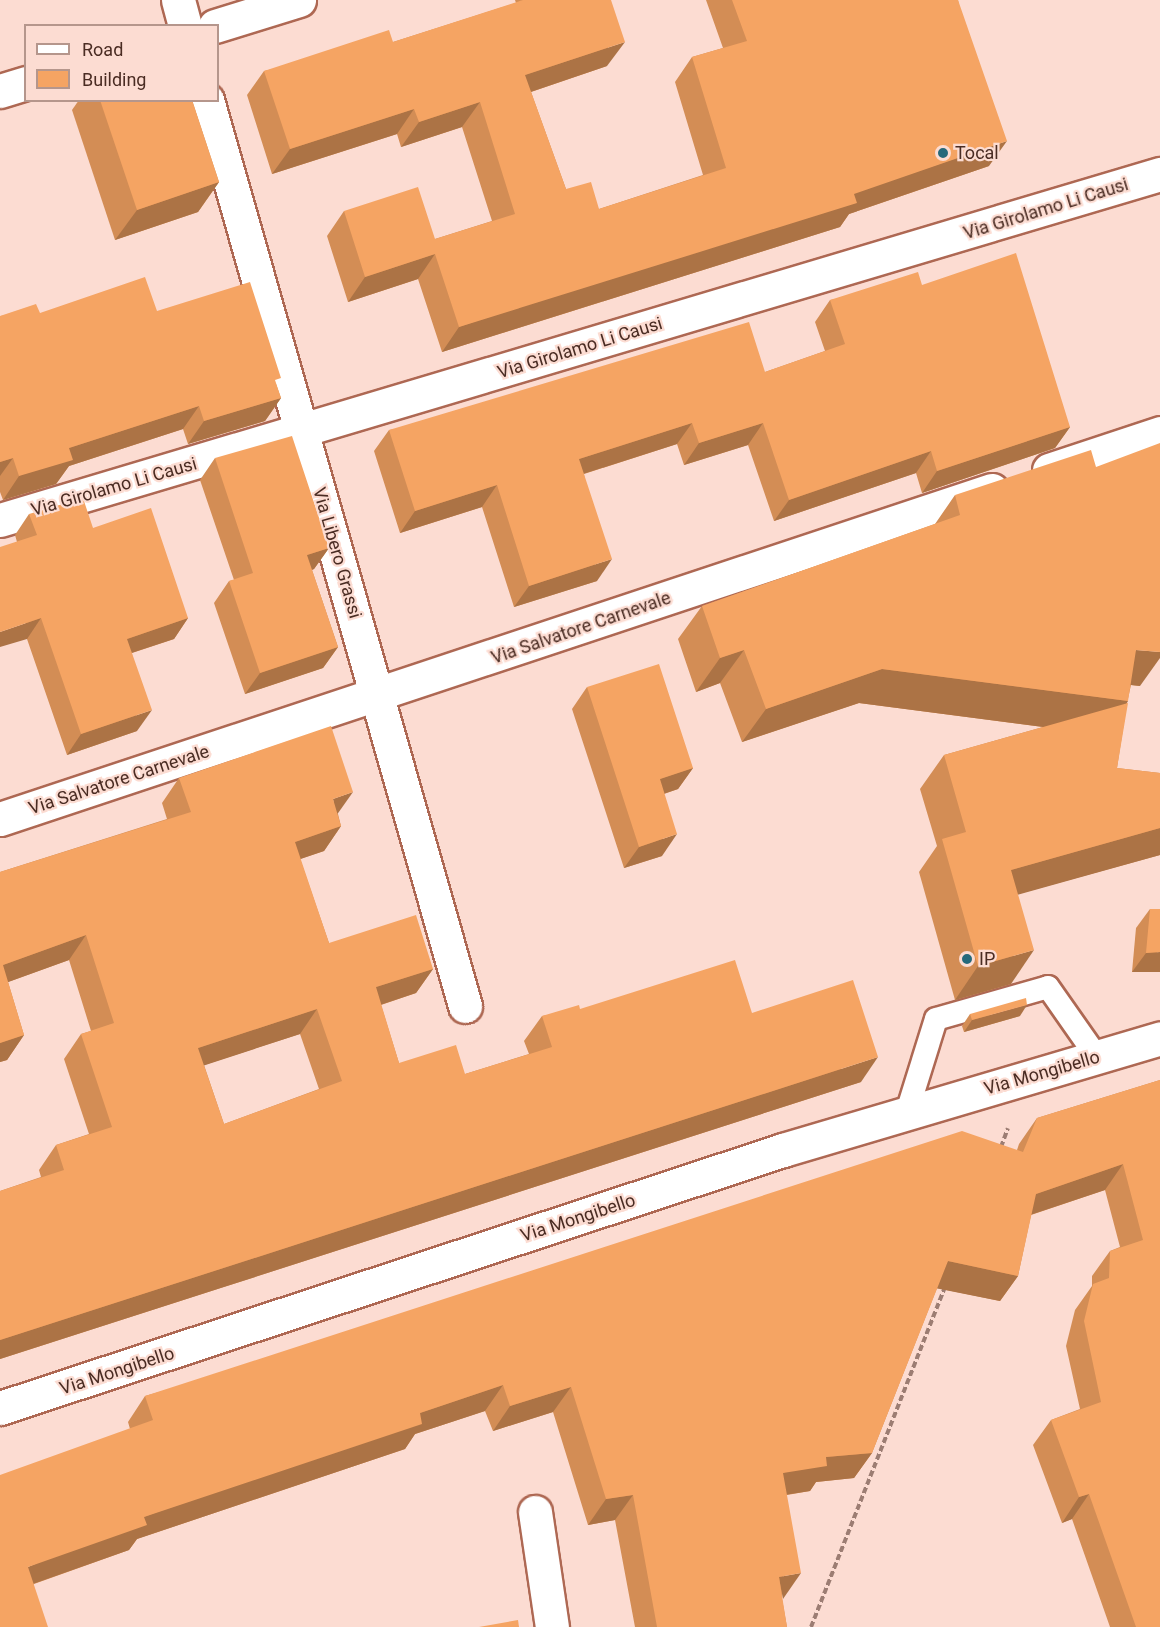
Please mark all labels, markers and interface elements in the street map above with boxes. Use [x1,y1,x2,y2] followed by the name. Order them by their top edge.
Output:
[24,24,219,102] legend
[82,39,123,60] text: Road
[82,69,146,90] text: Building
[955,142,999,164] place label: Tocal
[936,146,950,160] marker: Tocal
[961,174,1131,244] street label: Via Girolamo Li Causi
[495,313,665,383] street label: Via Girolamo Li Causi
[29,453,199,521] street label: Via Girolamo Li Causi
[308,485,366,621] street label: Via Libero Grassi
[488,587,674,669] street label: Via Salvatore Carnevale
[26,741,212,819] street label: Via Salvatore Carnevale
[979,948,995,970] place label: IP
[960,952,974,966] marker: IP
[982,1046,1102,1100] street label: Via Mongibello
[518,1189,638,1247] street label: Via Mongibello
[57,1342,177,1400] street label: Via Mongibello

